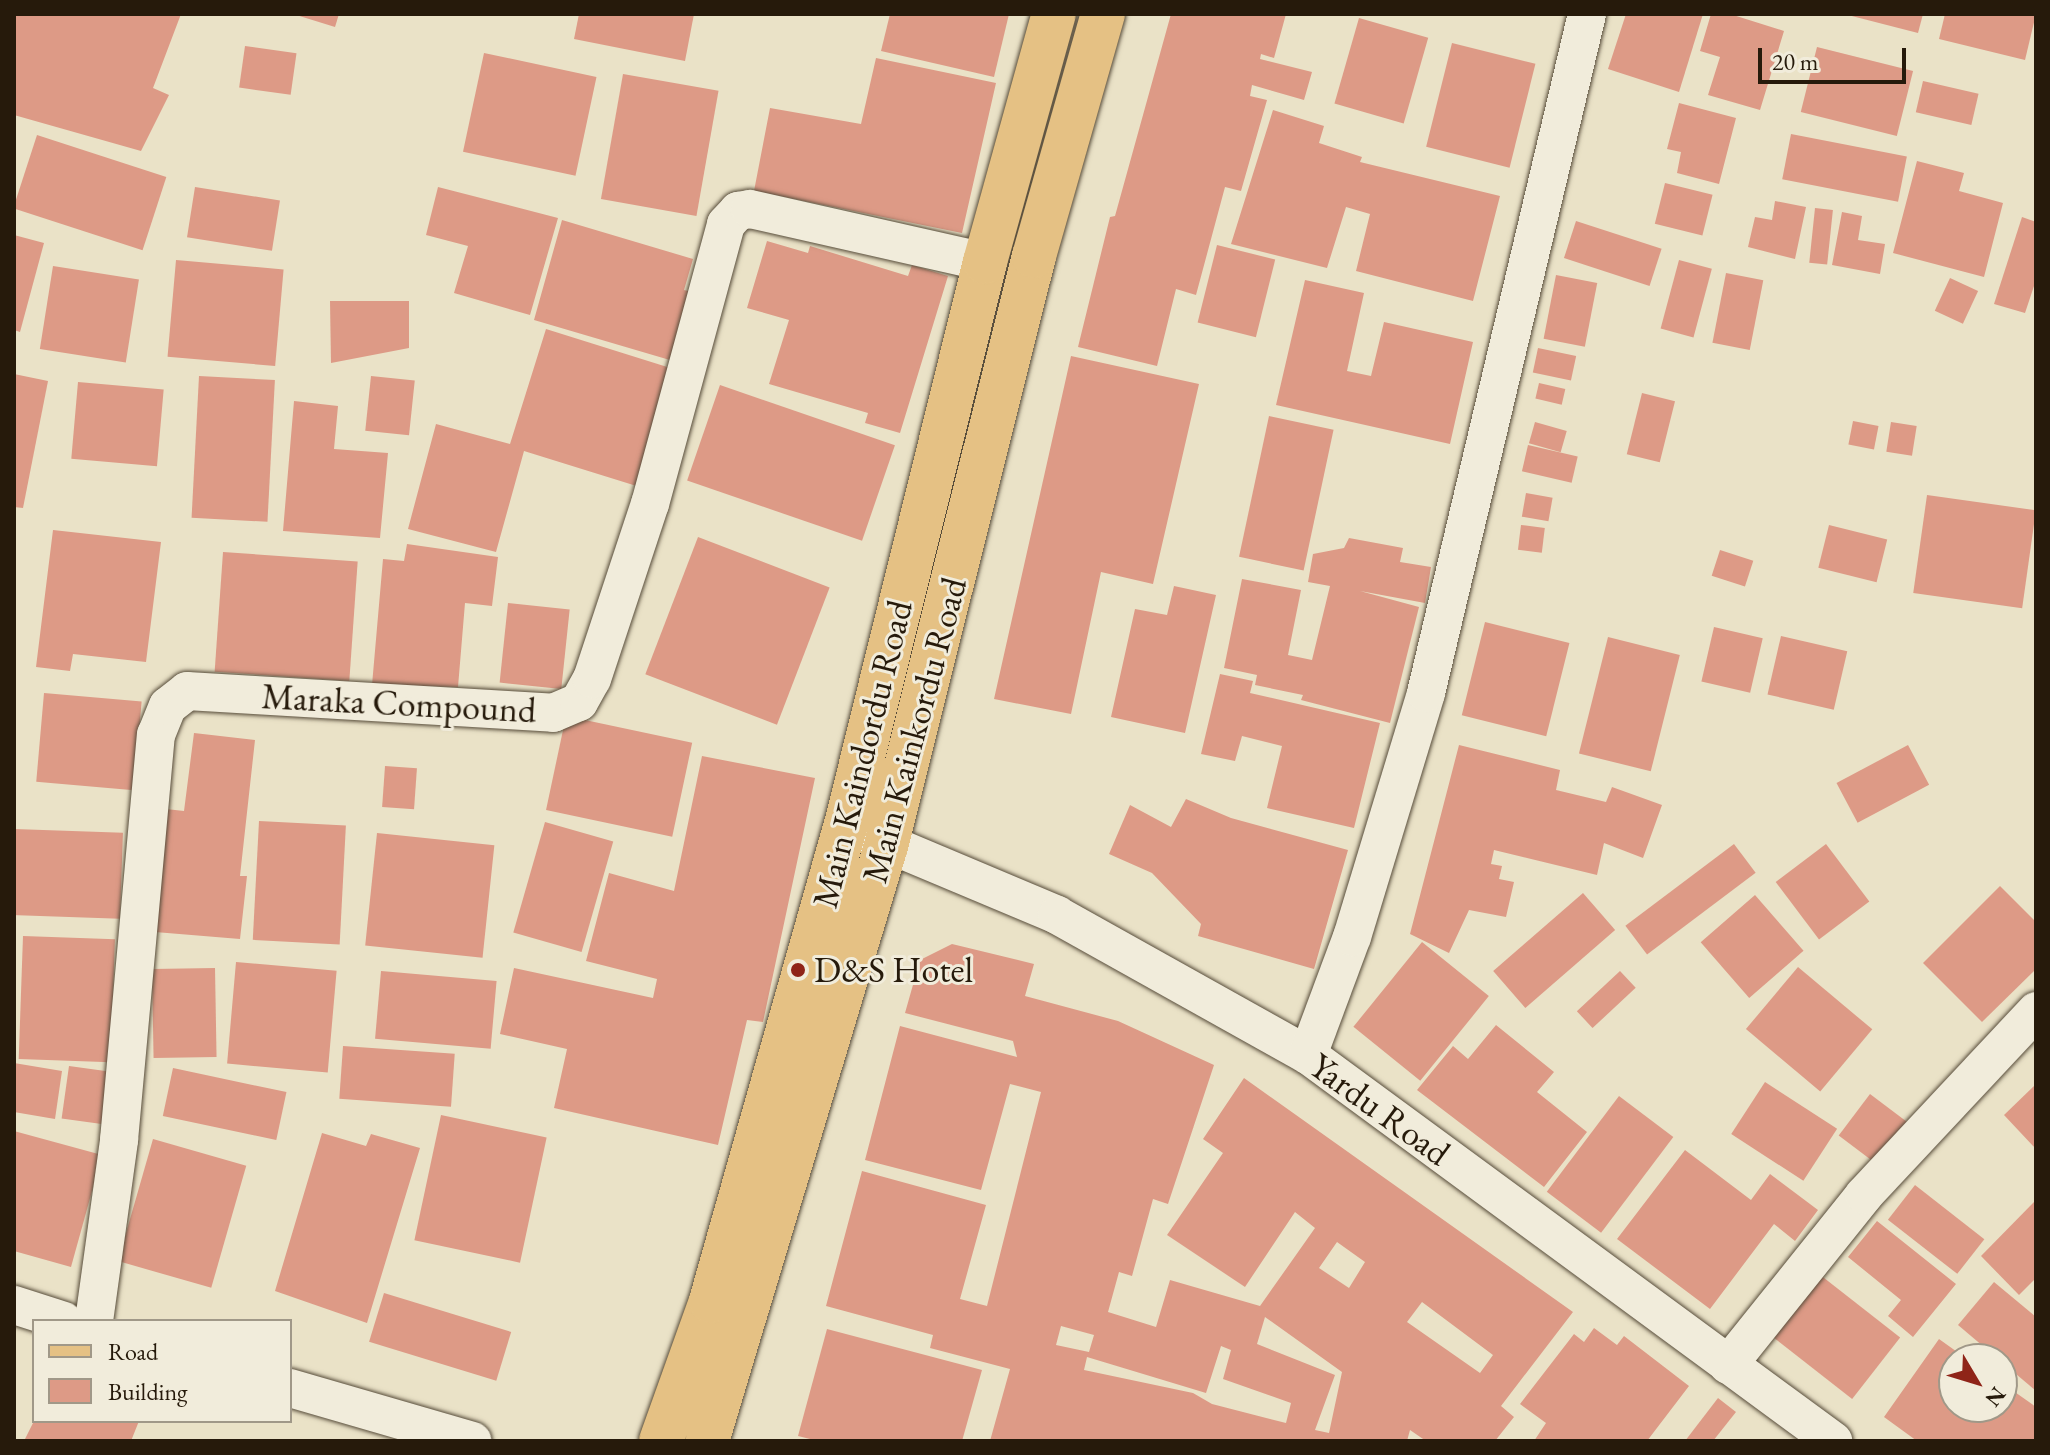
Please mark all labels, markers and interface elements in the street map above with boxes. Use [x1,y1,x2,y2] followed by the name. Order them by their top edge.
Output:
[1762,32,1910,82] scale bar
[1772,46,1819,77] text: 20 m
[852,573,976,887] street label: Main Kainkordu Road
[803,596,921,912] street label: Main Kaindordu Road
[261,674,537,732] street label: Maraka Compound
[814,948,973,992] place label: D&S Hotel
[789,961,807,979] marker: D&S Hotel
[1301,1044,1459,1174] street label: Yardu Road
[32,1319,292,1423] legend
[108,1336,158,1367] text: Road
[1938,1343,2018,1423] north arrow
[108,1376,188,1407] text: Building
[1979,1381,2013,1413] text: N

